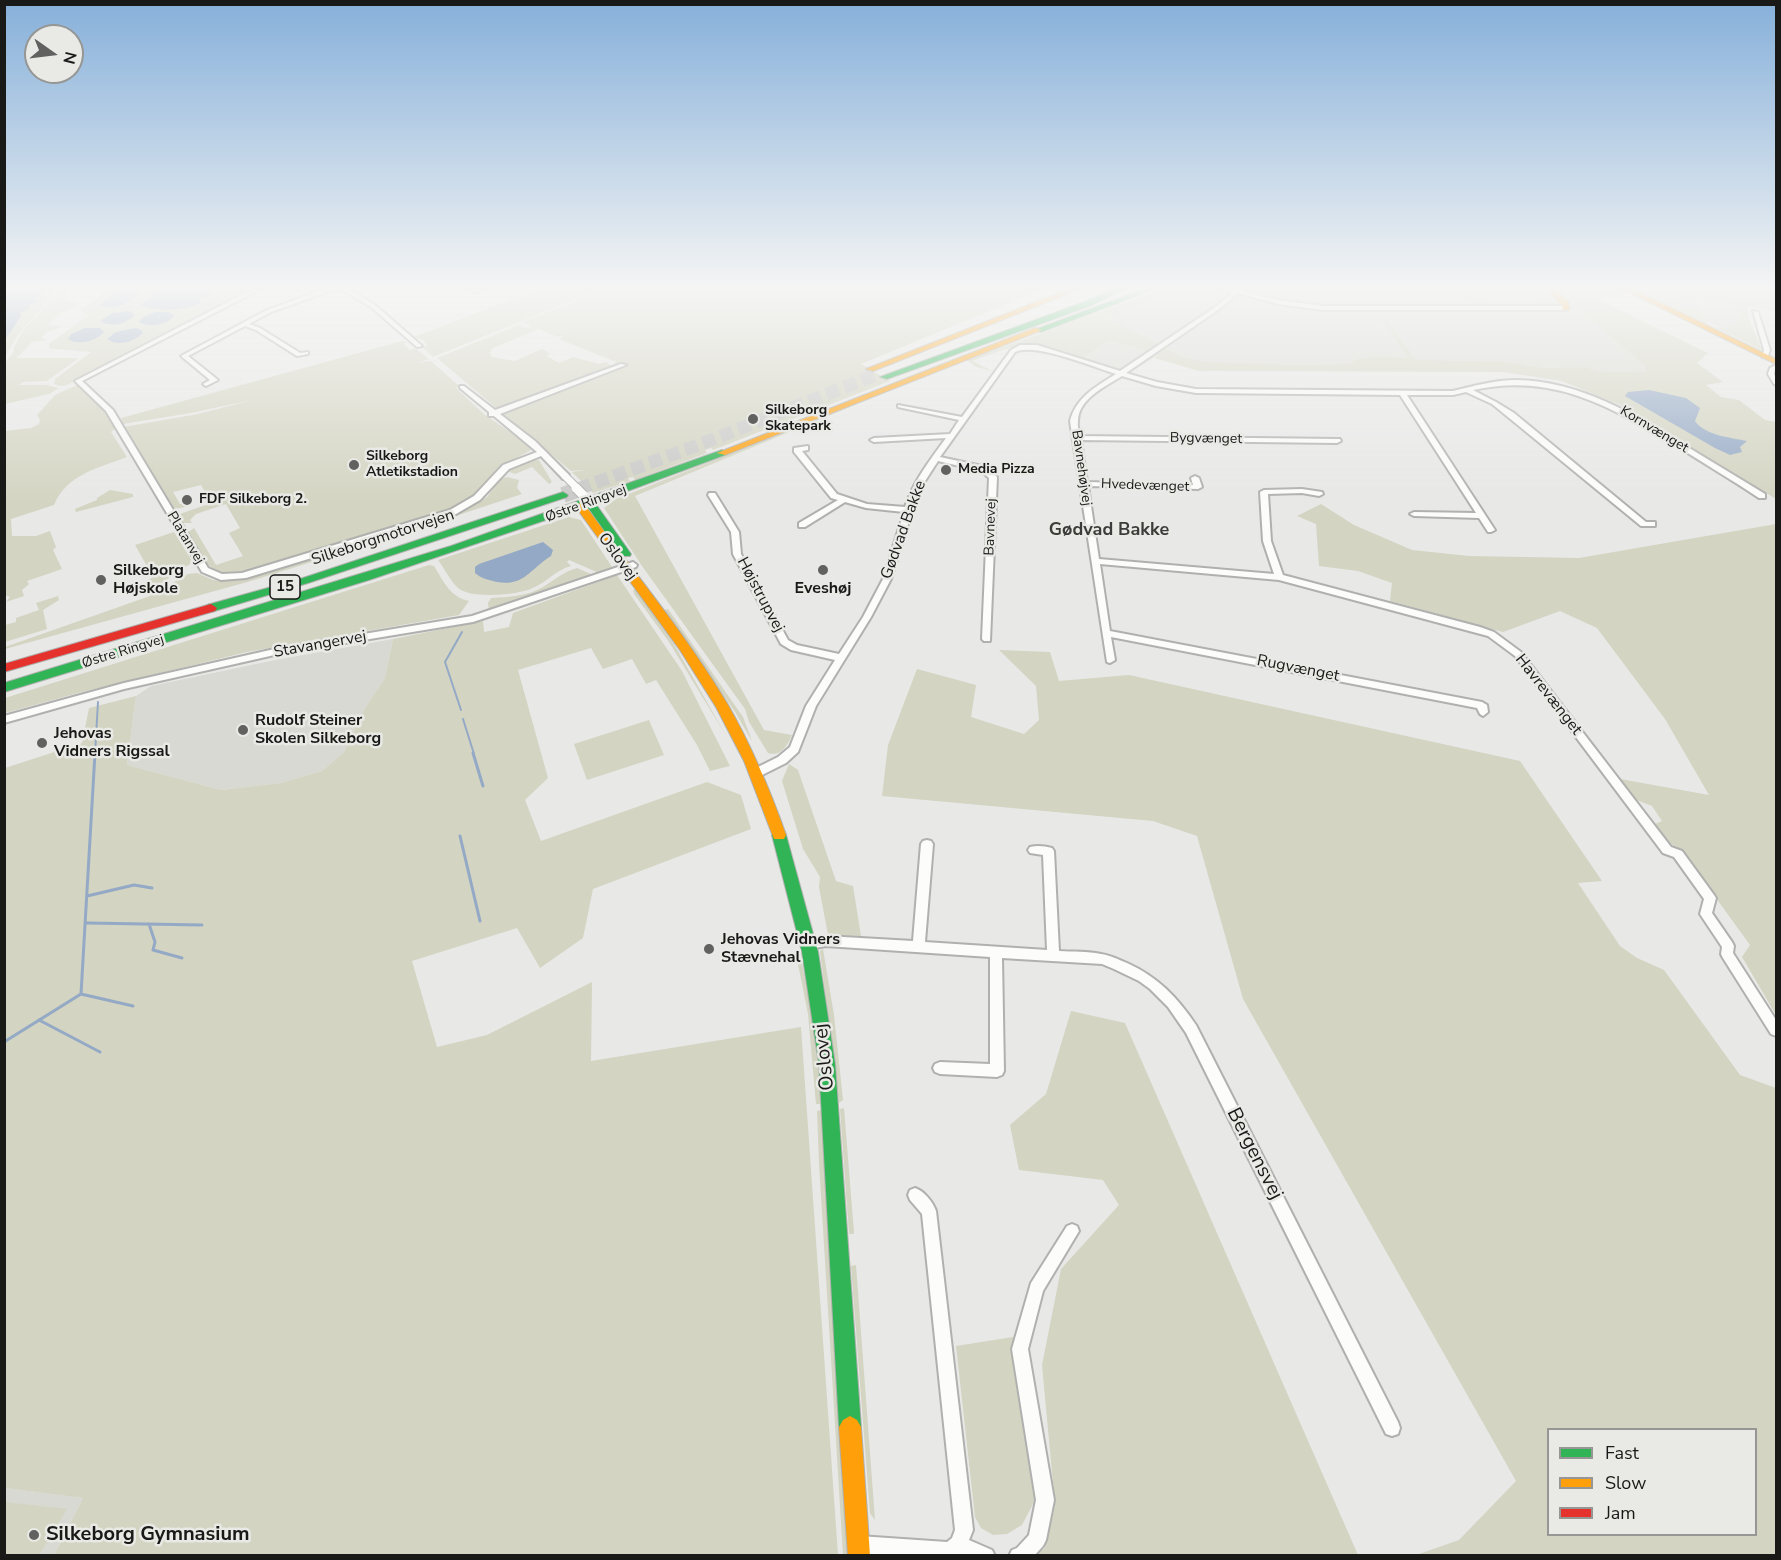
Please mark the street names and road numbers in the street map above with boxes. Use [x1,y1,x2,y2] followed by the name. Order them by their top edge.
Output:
[1617,403,1691,457] street label: Kornvænget
[1067,429,1095,507] street label: Bavnehøjvej
[1170,430,1242,448] street label: Bygvænget
[1101,476,1189,496] street label: Hvedevænget
[877,478,931,582] street label: Gødvad Bakke
[543,482,629,526] street label: Østre Ringvej
[982,498,1000,556] street label: Bavnevej
[309,506,457,570] street label: Silkeborgmotorvejen
[163,509,207,567] street label: Platanvej
[593,530,641,584] street label: Oslovej
[732,554,788,636] street label: Højstrupvej
[270,575,300,599] road number: 15
[272,627,368,663] street label: Stavangervej
[80,632,166,672] street label: Østre Ringvej
[1510,651,1586,739] street label: Havrevænget
[1255,652,1341,686] street label: Rugvænget
[810,1022,840,1092] street label: Oslovej
[1221,1104,1287,1204] street label: Bergensvej

